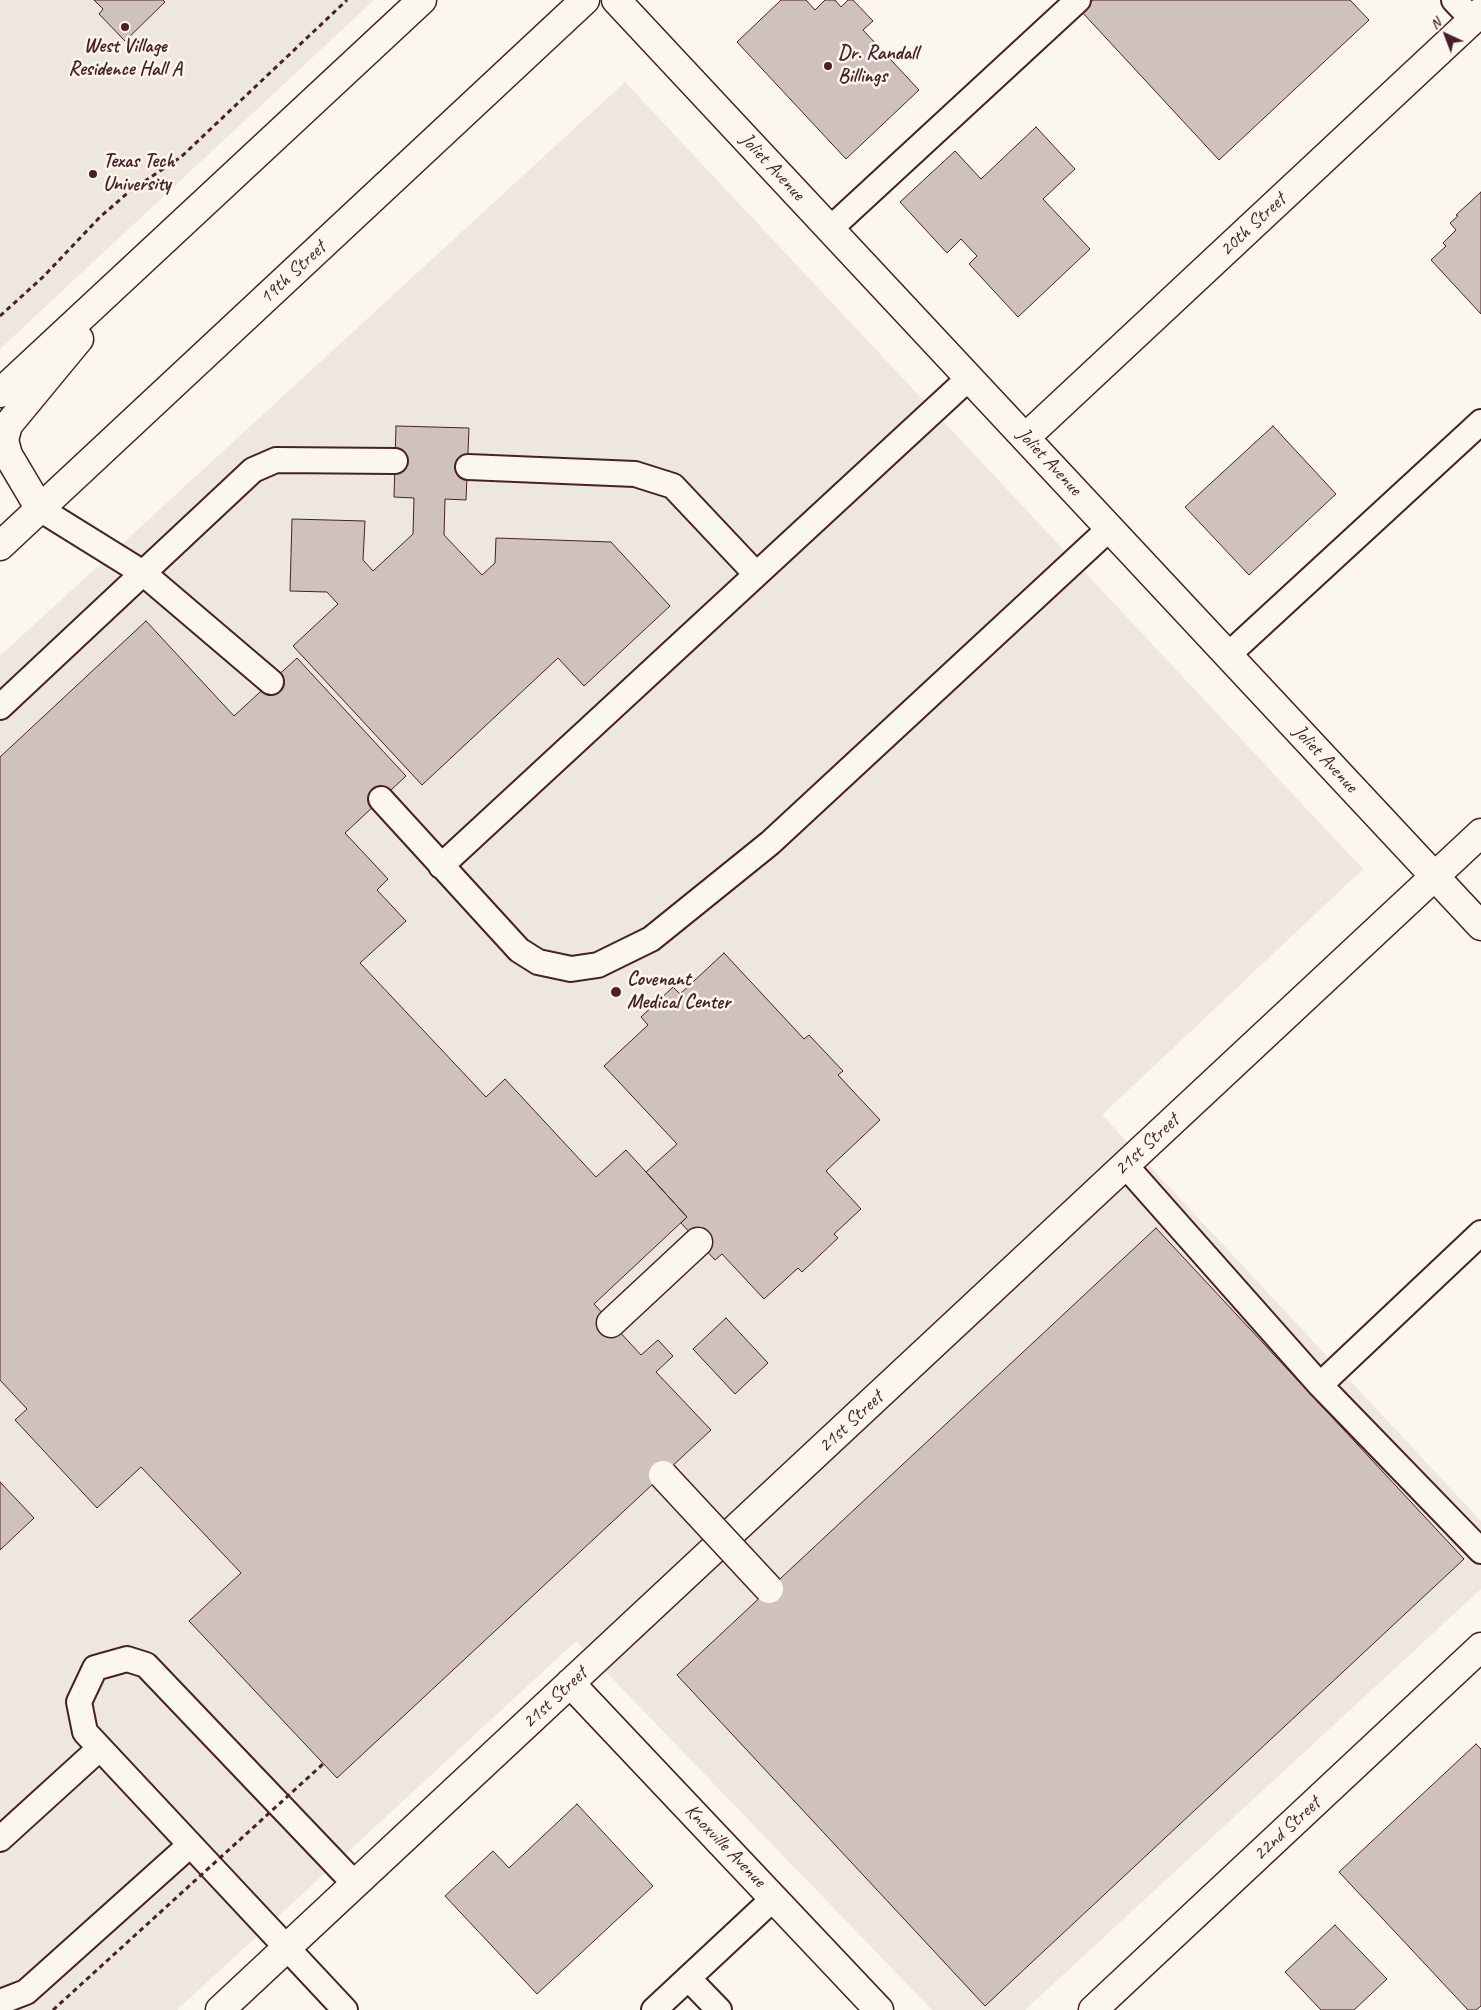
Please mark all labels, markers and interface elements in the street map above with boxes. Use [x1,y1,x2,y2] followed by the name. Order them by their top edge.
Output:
[1421,10,1471,60] north arrow
[1426,14,1444,33] text: N
[119,21,131,33] marker: West Village Residence Hall A
[68,35,182,82] place label: West Village Residence Hall A
[838,42,918,89] place label: Dr. Randall Billings
[822,60,834,72] marker: Dr. Randall Billings
[735,128,809,206] street label: Joliet Avenue
[103,150,175,197] place label: Texas Tech University
[87,168,99,180] marker: Texas Tech University
[1215,188,1291,262] street label: 20th Street
[255,236,331,310] street label: 19th Street
[1012,423,1086,501] street label: Joliet Avenue
[1288,720,1362,798] street label: Joliet Avenue
[627,968,730,1015] place label: Covenant Medical Center
[609,985,623,999] marker: Covenant Medical Center
[1110,1109,1184,1181] street label: 21st Street
[814,1386,888,1458] street label: 21st Street
[518,1662,592,1734] street label: 21st Street
[1248,1792,1326,1866] street label: 22nd Street
[679,1799,771,1893] street label: Knoxville Avenue

